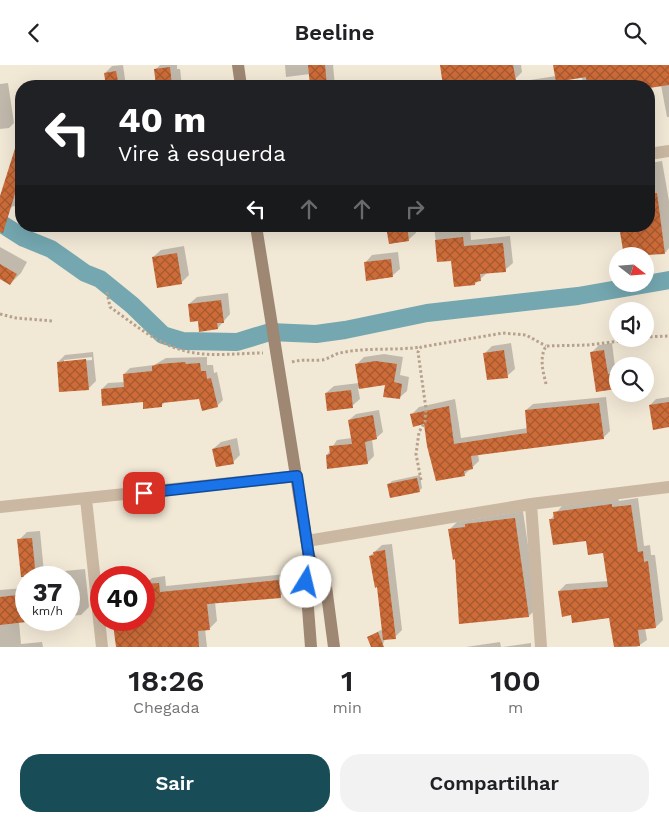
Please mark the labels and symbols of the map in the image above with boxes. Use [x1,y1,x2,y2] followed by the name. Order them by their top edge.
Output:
[609,247,654,293] north arrow
[123,472,165,514] pin
[279,555,331,607] position arrow
[90,566,155,631] speed limit sign: 40

